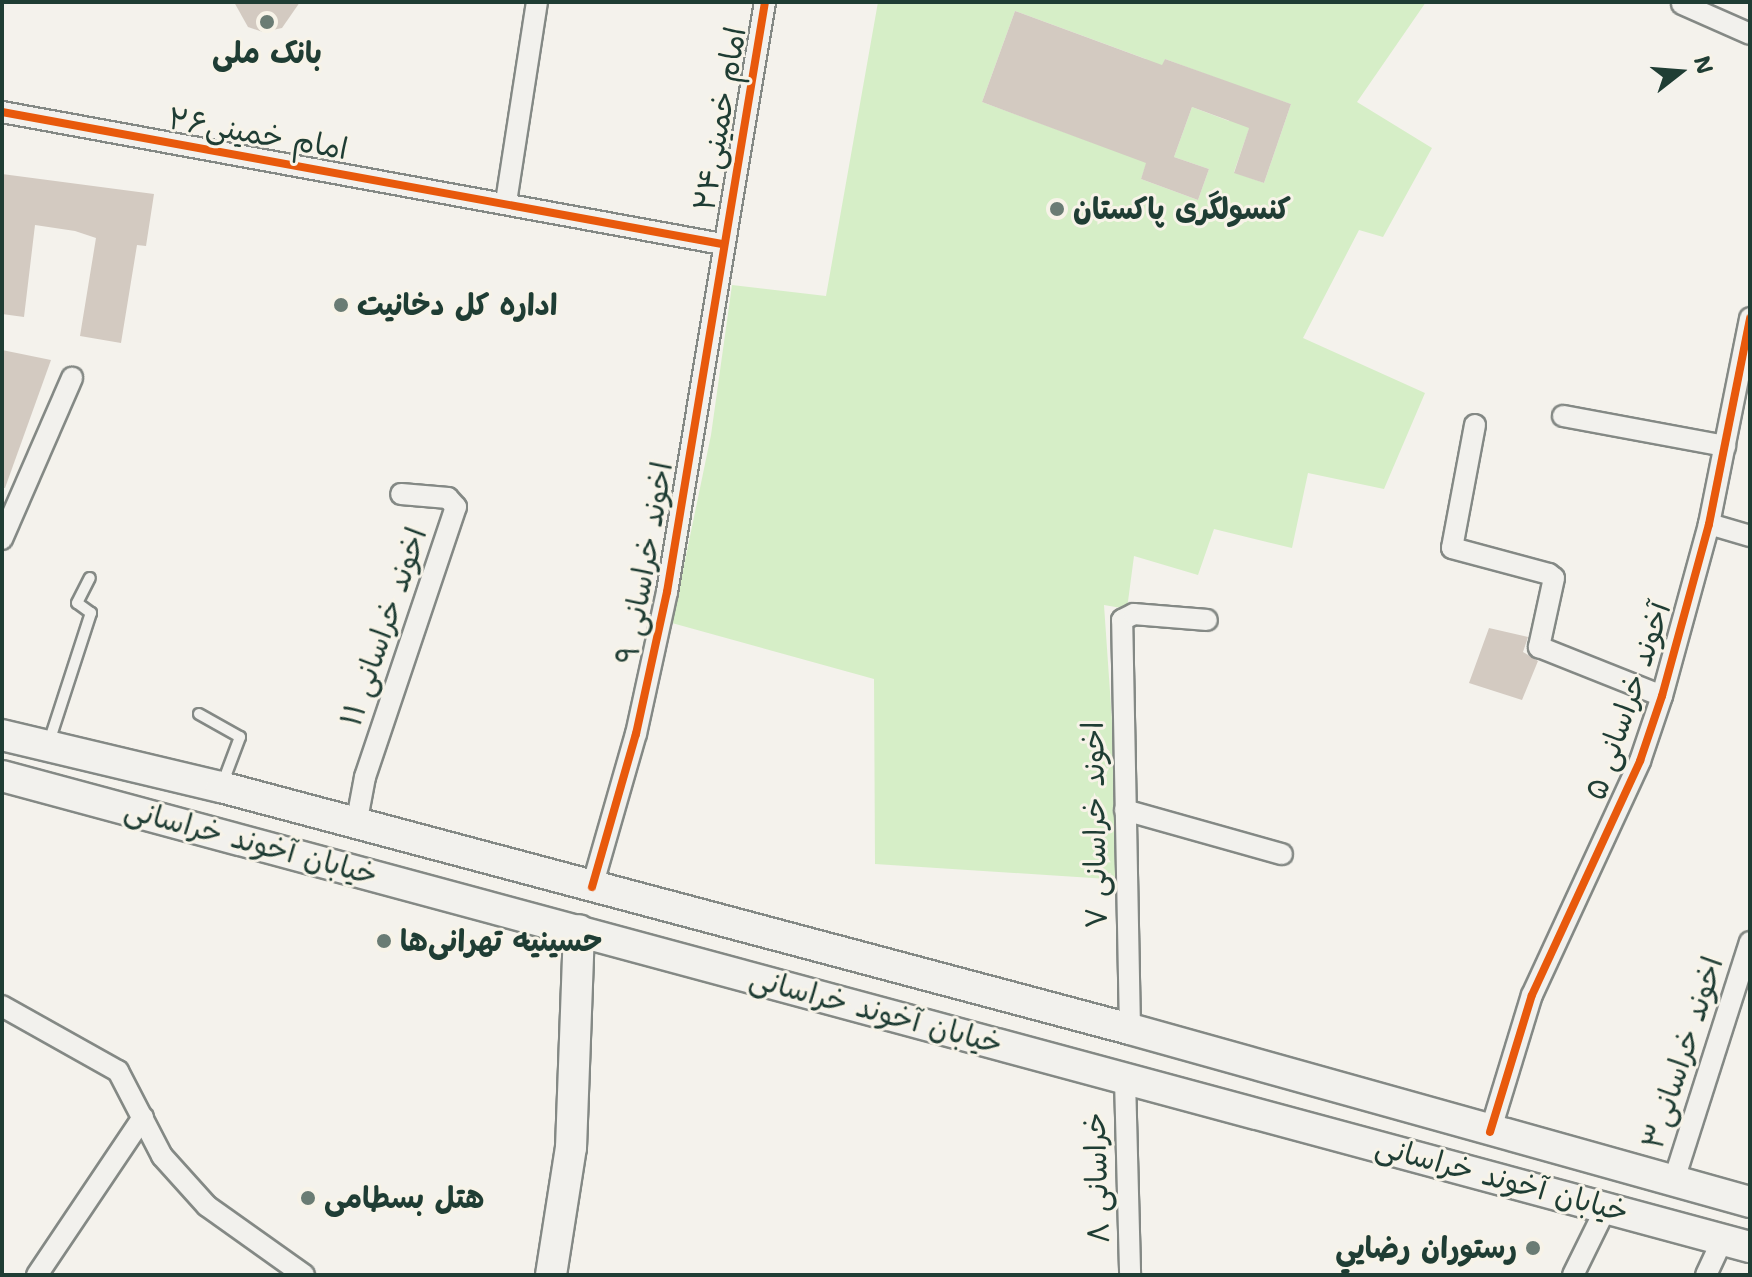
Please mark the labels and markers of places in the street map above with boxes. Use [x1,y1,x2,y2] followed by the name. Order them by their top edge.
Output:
[258,13,276,31] marker: بانک ملی
[212,35,322,71] place label: بانک ملی
[1073,191,1291,227] place label: کنسولگری پاکستان
[1048,200,1066,218] marker: کنسولگری پاکستان
[357,287,558,323] place label: اداره کل دخانیت
[332,296,350,314] marker: اداره کل دخانیت
[400,923,602,959] place label: حسینیه تهرانی‌ها
[375,932,393,950] marker: حسینیه تهرانی‌ها
[324,1180,484,1216] place label: هتل بسطامی
[299,1189,317,1207] marker: هتل بسطامی
[1335,1230,1517,1266] place label: رستوران رضايي
[1524,1239,1542,1257] marker: رستوران رضايي

